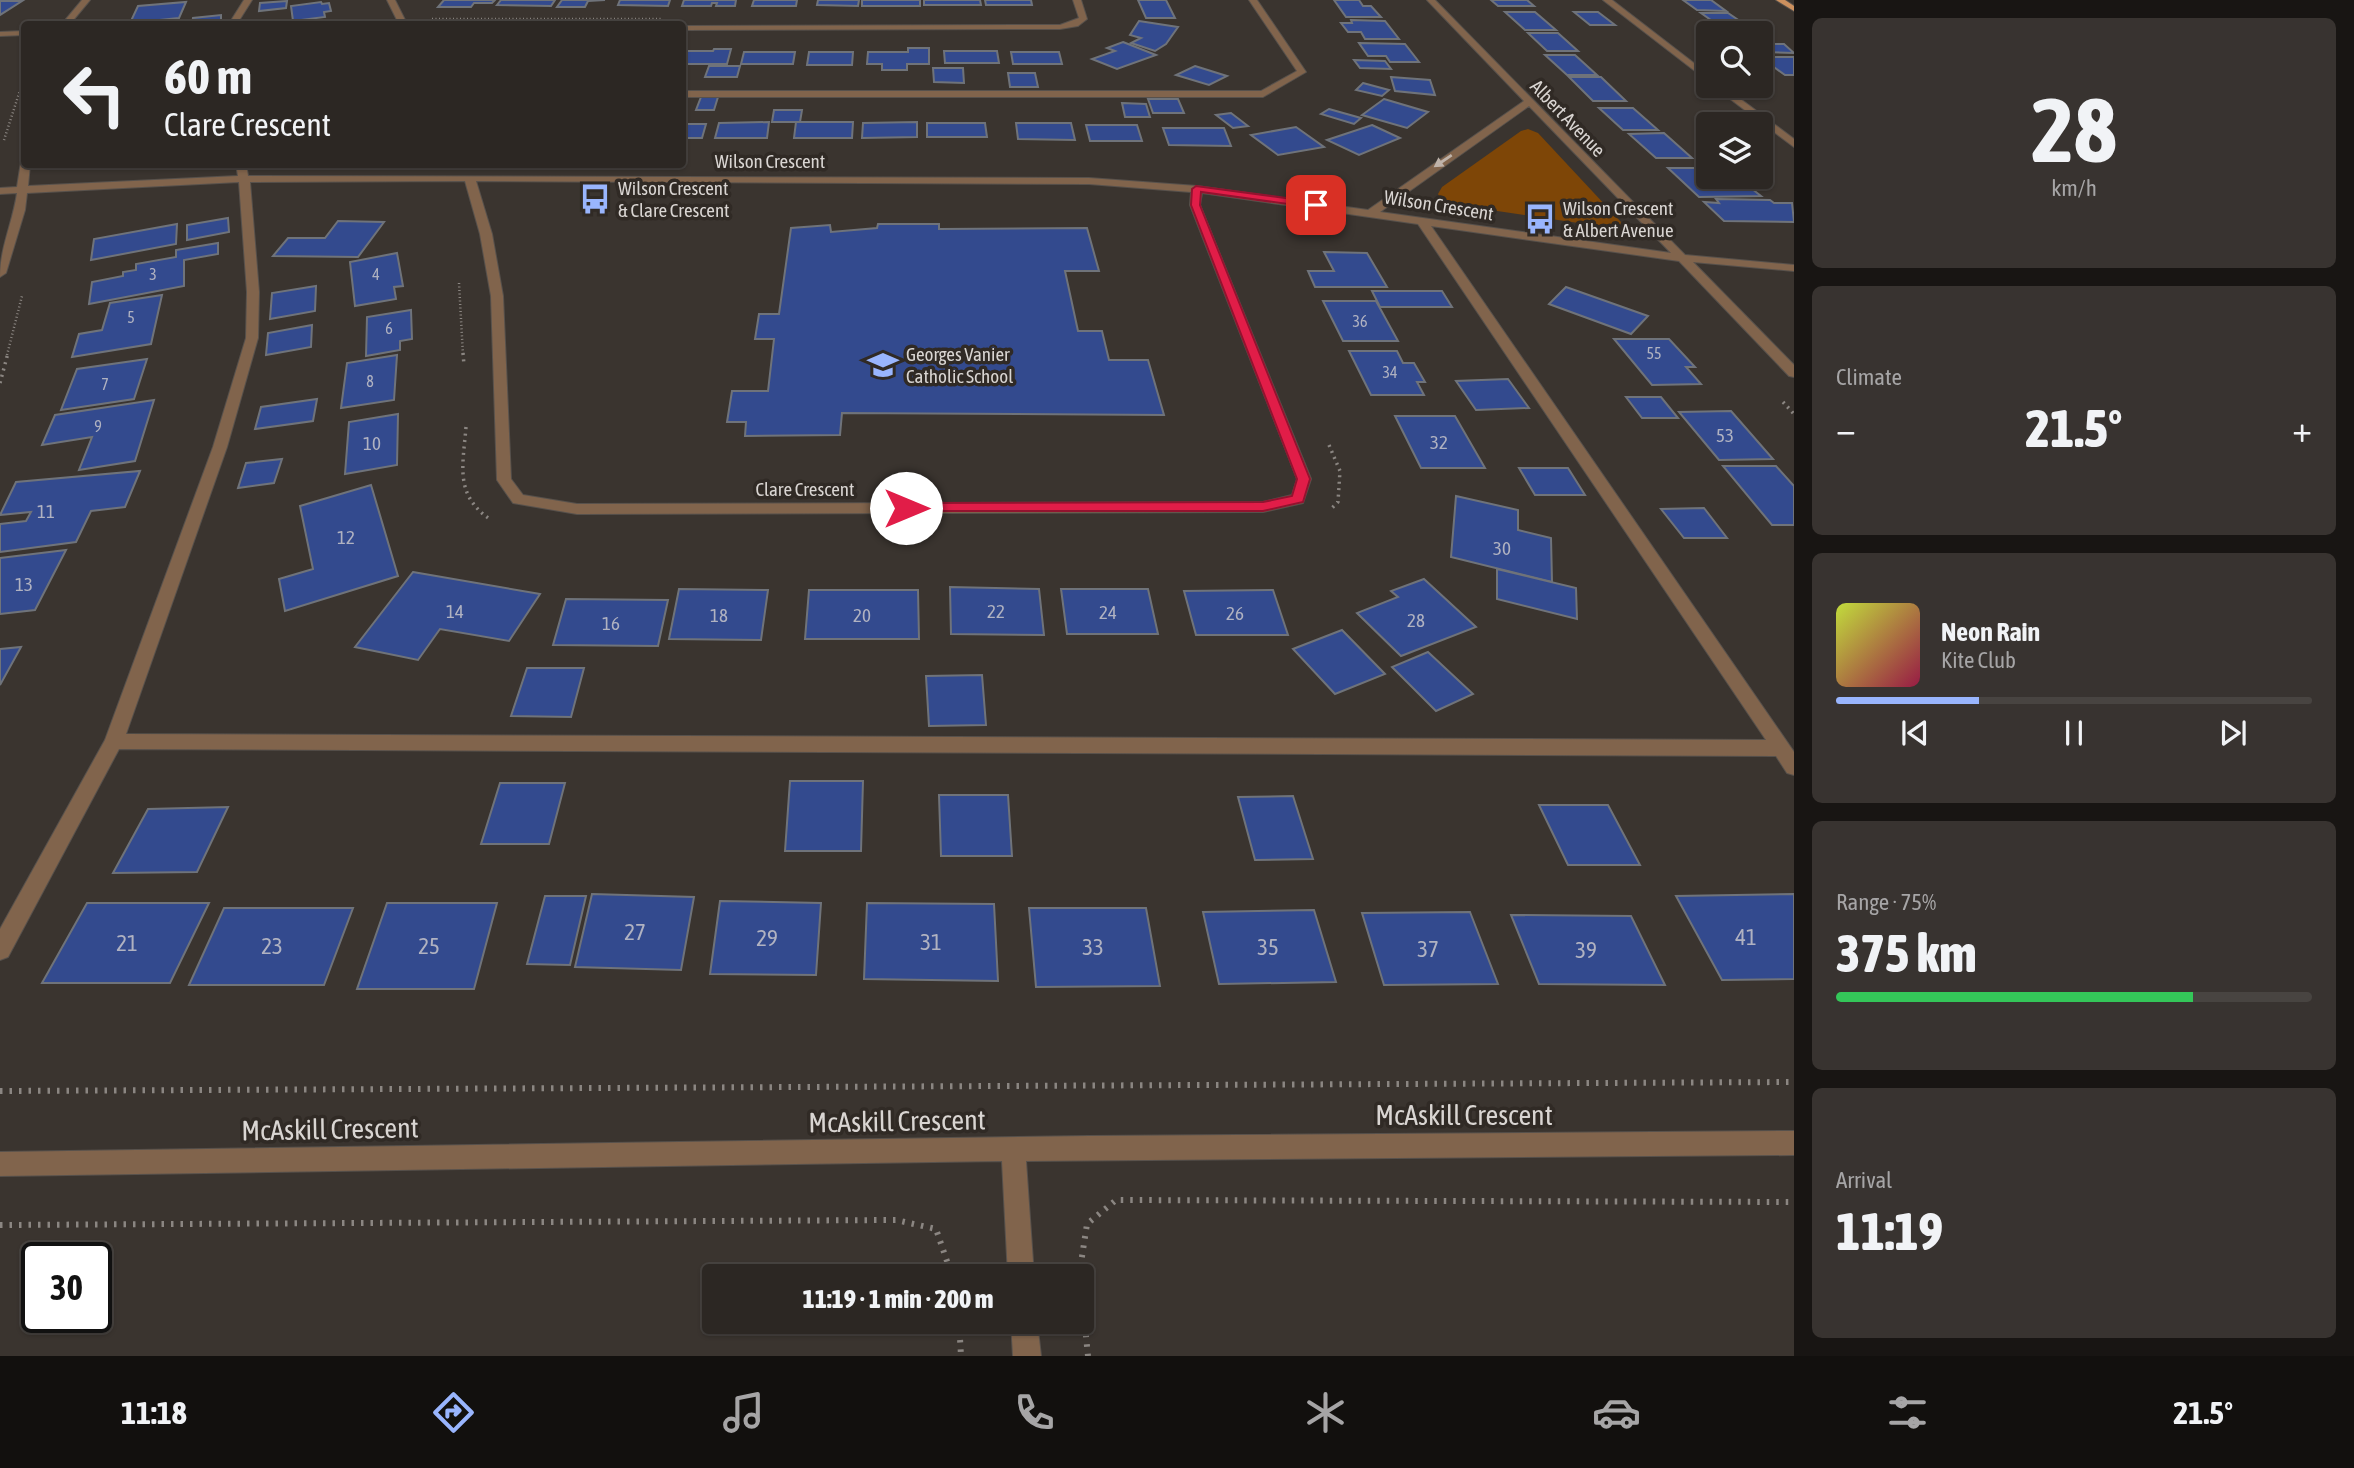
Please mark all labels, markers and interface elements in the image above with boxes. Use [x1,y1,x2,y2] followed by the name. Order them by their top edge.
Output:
[1696,21,1773,189] map controls
[1696,21,1773,98] button: search
[164,48,252,104] text: 60 m
[49,49,140,140] icon: left
[1526,75,1610,161] street label: Albert Avenue
[2031,77,2117,181] text: 28
[164,106,331,143] text: Clare Crescent
[1696,112,1773,189] button: layers
[715,150,825,172] street label: Wilson Crescent
[1434,154,1452,168] one-way arrow
[1286,175,1346,235] pin
[2051,175,2097,201] text: km/h
[618,177,730,221] place label: Wilson Crescent & Clare Crescent
[578,182,612,216] bus stop icon: Wilson Crescent & Clare Crescent
[1383,185,1495,225] street label: Wilson Crescent
[1297,186,1335,224] icon: arrive
[1563,197,1674,241] place label: Wilson Crescent & Albert Avenue
[1523,202,1557,236] bus stop icon: Wilson Crescent & Albert Avenue
[149,265,157,283] house number: 3
[372,265,380,283] house number: 4
[127,308,135,326] house number: 5
[1352,312,1368,330] house number: 36
[385,319,393,337] house number: 6
[906,343,1013,387] place label: Georges Vanier Catholic School
[1646,344,1662,362] house number: 55
[866,348,900,382] school or university icon: Georges Vanier Catholic School
[1382,363,1398,381] house number: 34
[1836,364,1902,390] text: Climate
[366,372,374,390] house number: 8
[101,375,109,393] house number: 7
[2026,398,2122,458] text: 21.5°
[1836,407,1856,450] text: −
[2292,407,2312,450] text: +
[94,417,102,435] house number: 9
[1716,424,1734,446] house number: 53
[1430,431,1448,453] house number: 32
[363,432,381,454] house number: 10
[869,471,943,545] position arrow
[755,478,855,500] street label: Clare Crescent
[37,500,55,522] house number: 11
[337,526,355,548] house number: 12
[1493,537,1511,559] house number: 30
[15,573,33,595] house number: 13
[446,600,464,622] house number: 14
[987,600,1005,622] house number: 22
[1099,601,1117,623] house number: 24
[1226,602,1244,624] house number: 26
[710,604,728,626] house number: 18
[853,604,871,626] house number: 20
[1407,609,1425,631] house number: 28
[602,612,620,634] house number: 16
[1941,617,2040,647] text: Neon Rain
[1941,647,2016,673] text: Kite Club
[1896,714,1934,752] icon: previous
[2055,714,2093,752] icon: pause
[2214,714,2252,752] icon: next
[1836,889,1936,915] text: Range · 75%
[624,919,646,945] house number: 27
[1836,923,1977,983] text: 375 km
[1735,924,1757,950] house number: 41
[756,925,778,951] house number: 29
[920,929,942,955] house number: 31
[116,930,138,956] house number: 21
[261,933,283,959] house number: 23
[418,933,440,959] house number: 25
[1082,934,1104,960] house number: 33
[1257,934,1279,960] house number: 35
[1417,936,1439,962] house number: 37
[1575,937,1597,963] house number: 39
[1375,1099,1553,1131] street label: McAskill Crescent
[808,1103,986,1139] street label: McAskill Crescent
[241,1111,419,1147] street label: McAskill Crescent
[1836,1167,1892,1193] text: Arrival
[1836,1201,1943,1261] text: 11:19
[21,1242,112,1333] speed limit sign: 30
[803,1284,993,1314] text: 11:19 · 1 min · 200 m
[429,1388,478,1437] icon: directions
[719,1388,768,1437] icon: music
[1010,1388,1059,1437] icon: phone
[1301,1388,1350,1437] icon: climate
[1592,1388,1641,1437] icon: car
[1883,1388,1932,1437] icon: filters
[121,1394,187,1431] text: 11:18
[2173,1394,2233,1431] text: 21.5°

